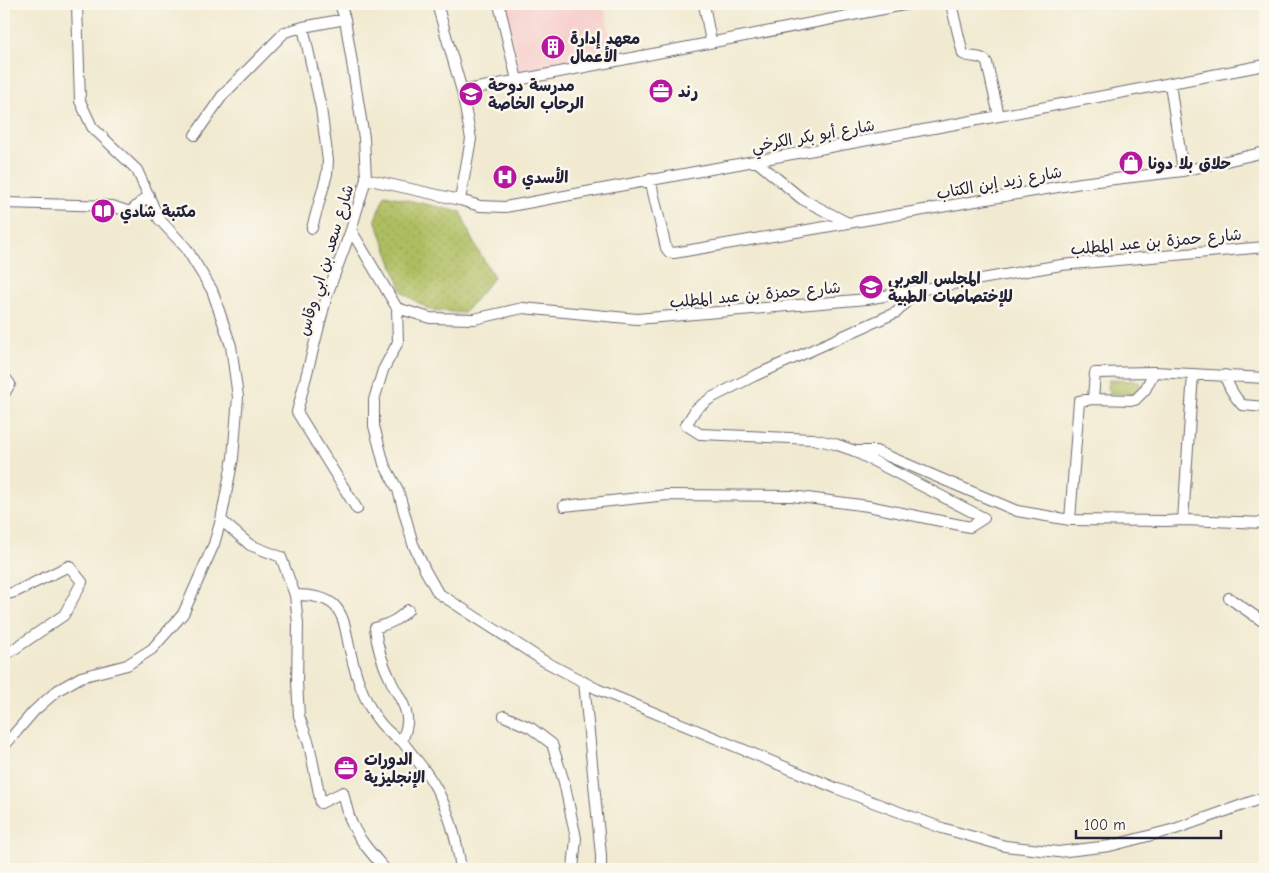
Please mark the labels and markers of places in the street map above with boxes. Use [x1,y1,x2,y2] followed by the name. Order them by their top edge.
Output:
[570,30,640,66] place label: معهد إدارة الأعمال
[540,34,566,60] building icon: معهد إدارة الأعمال
[488,77,584,113] place label: مدرسة دوحة الرحاب الخاصة
[648,78,674,104] office icon: رند
[458,81,484,107] school or university icon: مدرسة دوحة الرحاب الخاصة
[678,83,698,101] place label: رند
[1118,150,1144,176] shop icon: حلاق بلا دونا
[1148,155,1231,174] place label: حلاق بلا دونا
[492,164,518,190] hospital icon: الأسدي
[522,166,568,190] place label: الأسدي
[90,198,116,224] library icon: مكتبة شادي
[120,203,196,224] place label: مكتبة شادي
[888,270,1013,307] place label: المجلس العربي للإختصاصات الطبية
[858,274,884,300] school or university icon: المجلس العربي للإختصاصات الطبية
[364,751,425,788] place label: الدورات الإنجليزية
[333,755,359,781] office icon: الدورات الإنجليزية

